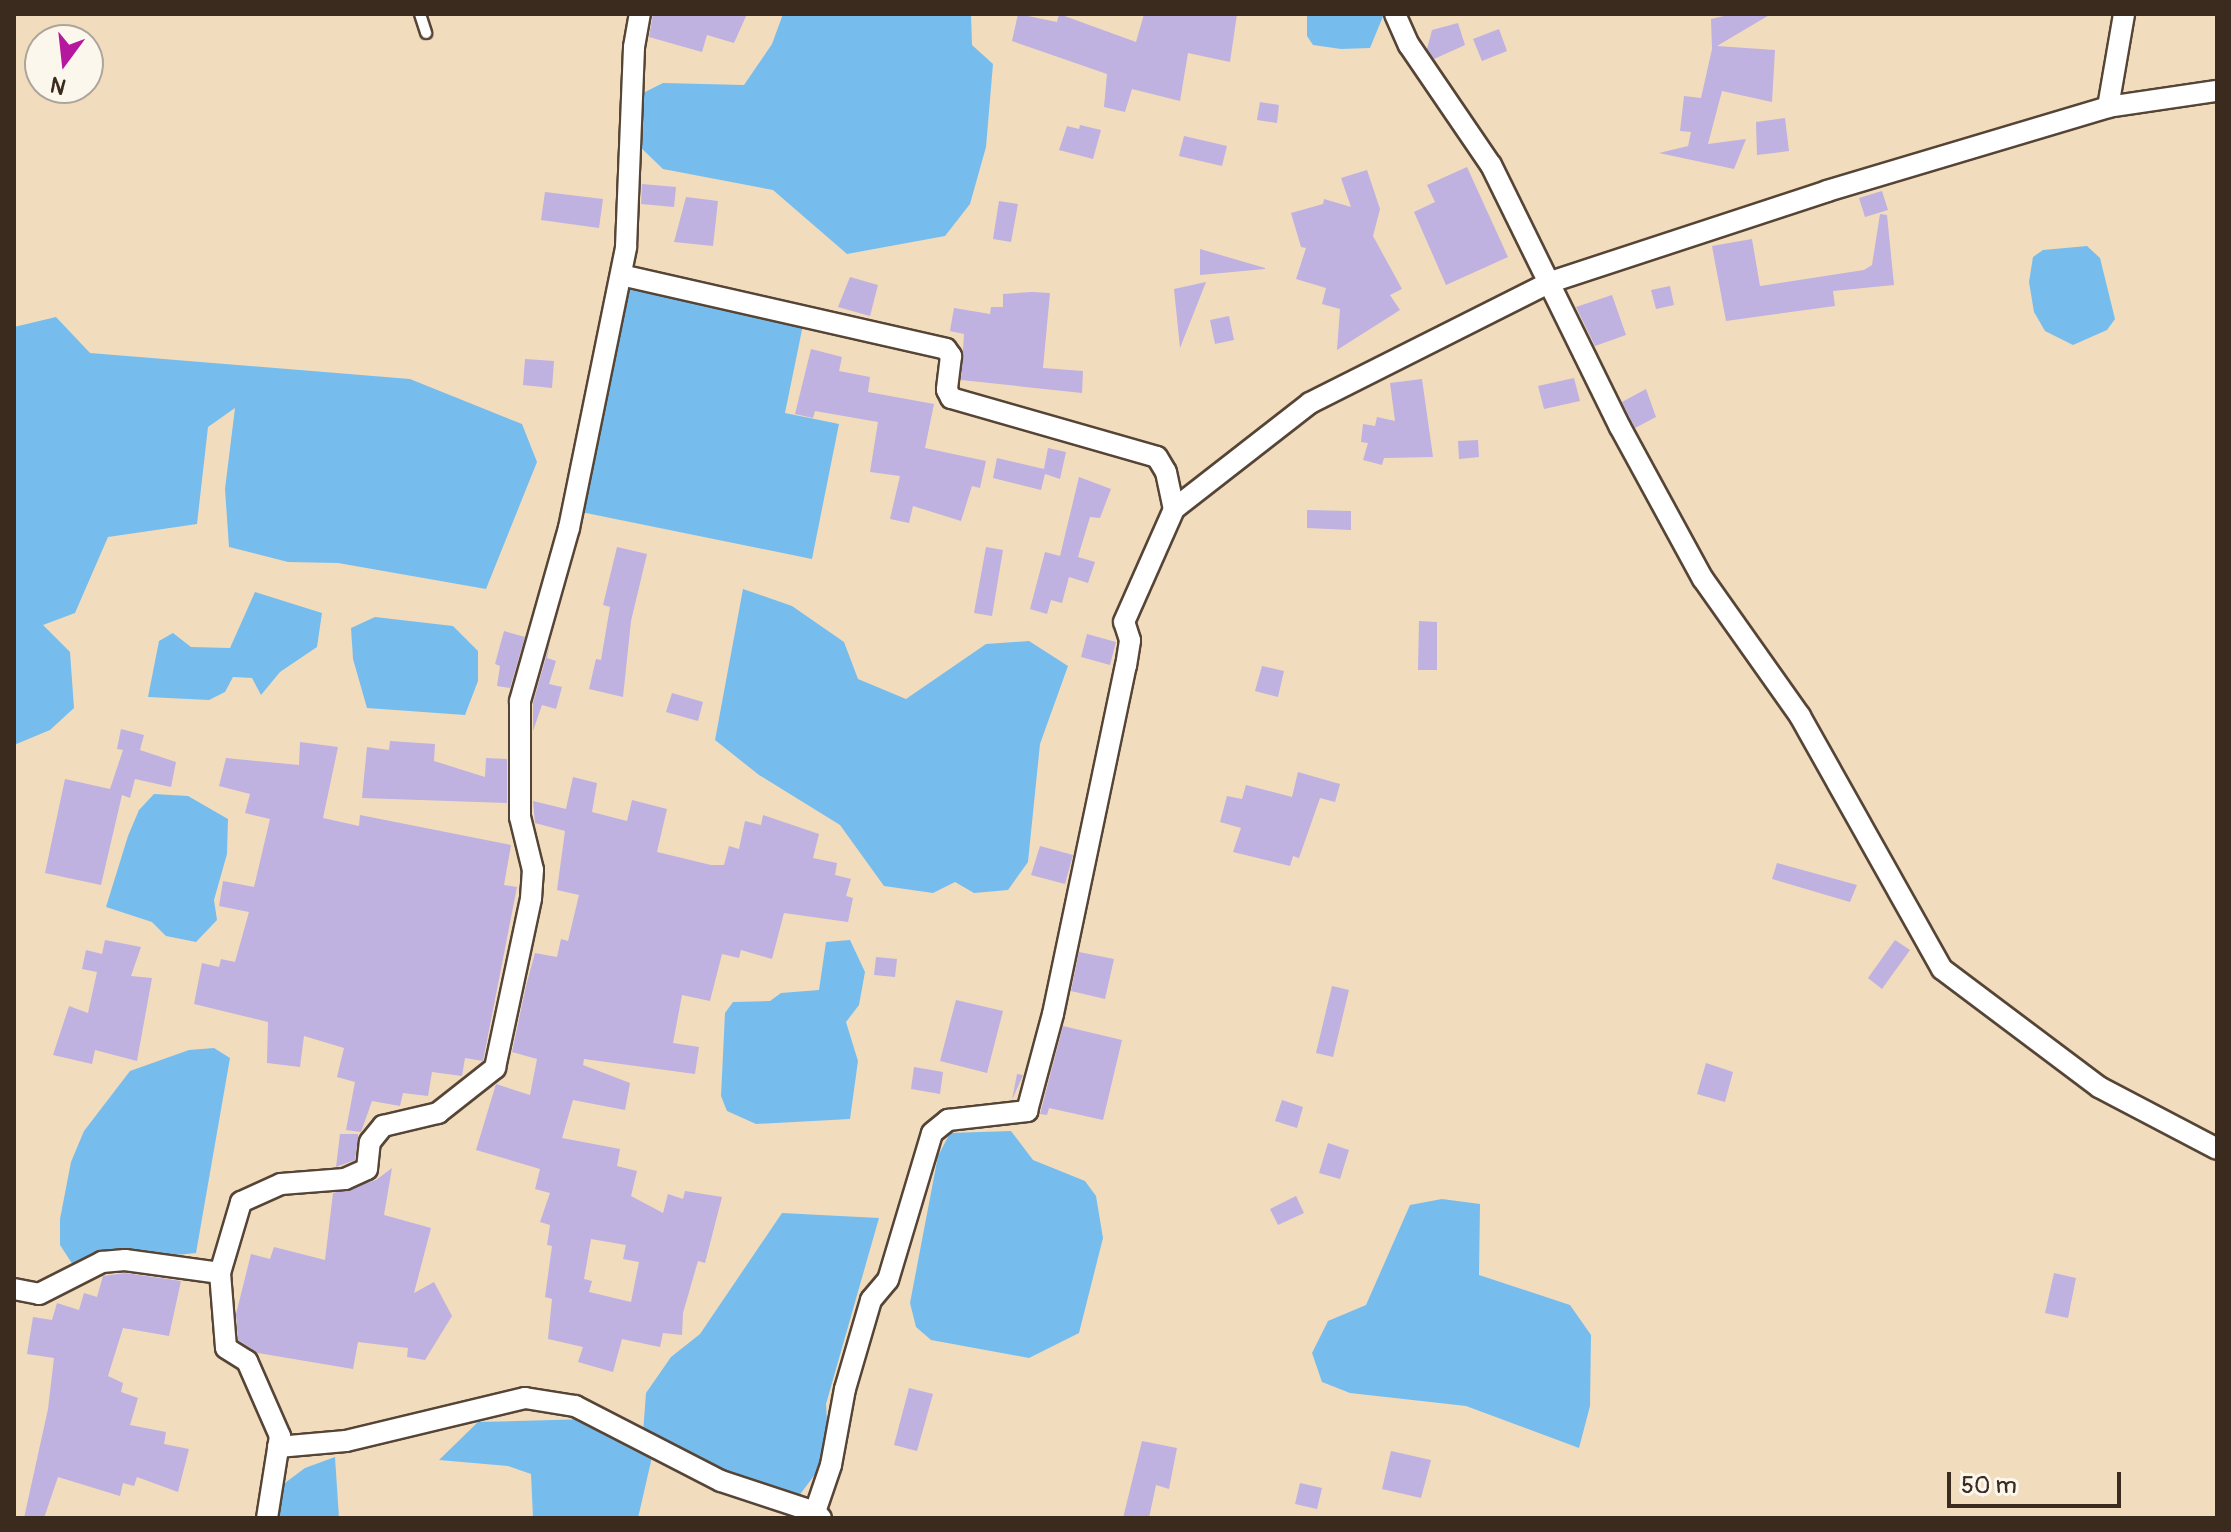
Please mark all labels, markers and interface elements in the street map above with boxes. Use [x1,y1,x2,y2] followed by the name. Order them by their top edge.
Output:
[24,24,104,104] north arrow
[47,70,69,101] text: N
[1951,1456,2125,1506] scale bar
[1961,1471,2017,1500] text: 50 m

